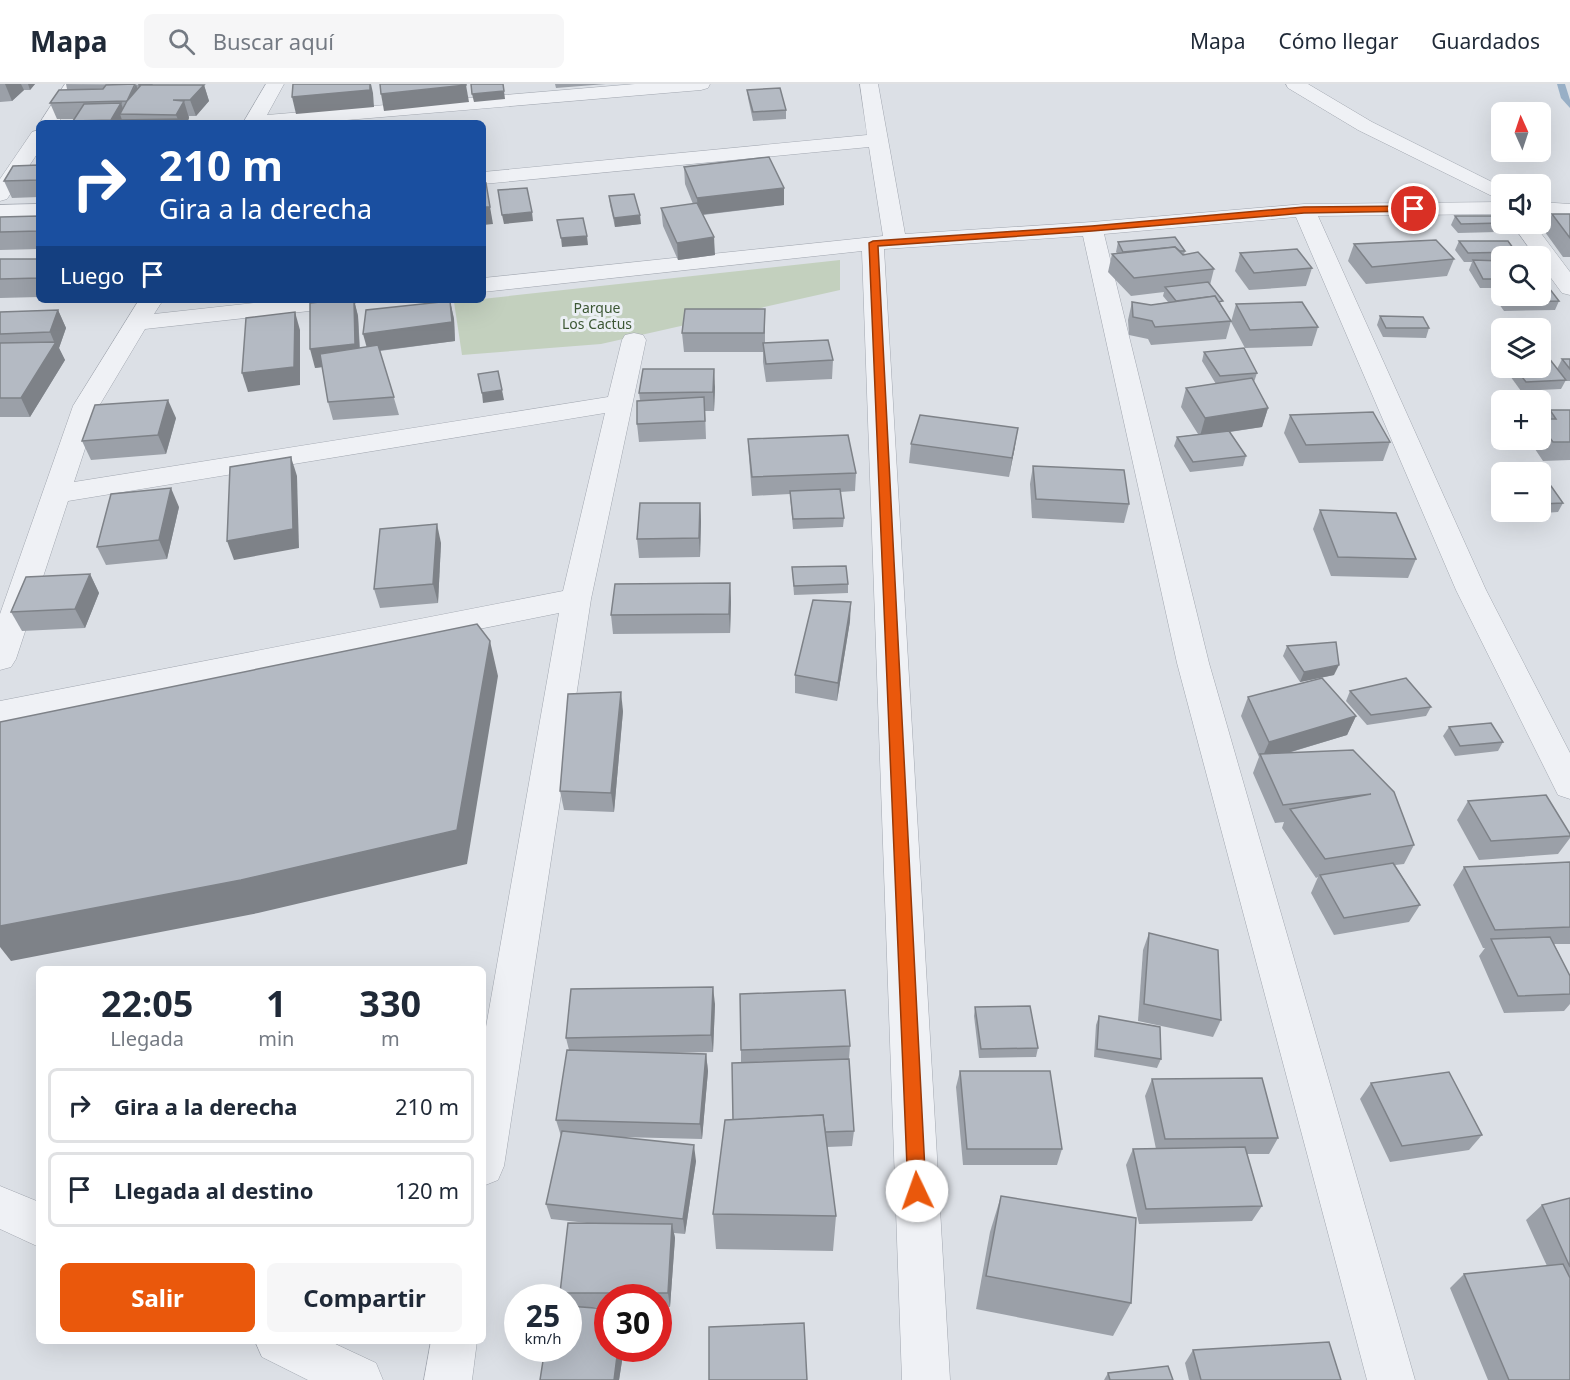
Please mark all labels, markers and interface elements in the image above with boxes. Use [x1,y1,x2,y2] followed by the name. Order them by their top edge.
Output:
[144,14,564,68] search box
[30,22,108,60] text: Mapa
[165,25,198,58] icon: search
[213,26,334,56] text: Buscar aquí
[1190,27,1245,55] text: Mapa
[1278,27,1398,55] text: Cómo llegar
[1431,27,1540,55] text: Guardados
[1491,102,1551,162] north arrow
[1491,102,1551,522] map controls
[159,136,283,193] text: 210 m
[60,144,138,222] icon: right
[1491,174,1551,234] button: sound
[1388,183,1439,234] pin
[159,190,372,227] text: Gira a la derecha
[1397,192,1430,225] icon: arrive
[1491,246,1551,306] button: search
[136,258,169,291] icon: arrive
[60,260,124,290] text: Luego
[562,298,632,333] park label: Parque Los Cactus
[1491,318,1551,378] button: layers
[1491,390,1551,450] button: +
[1491,462,1551,522] button: −
[101,979,193,1028] text: 22:05
[266,979,287,1028] text: 1
[359,979,421,1028] text: 330
[110,1025,184,1052] text: Llegada
[258,1025,294,1052] text: min
[381,1025,400,1052] text: m
[63,1089,96,1122] icon: right
[114,1091,298,1121] text: Gira a la derecha
[395,1091,459,1121] text: 210 m
[885,1159,949,1223] position arrow
[63,1173,96,1206] icon: arrive
[114,1175,314,1205] text: Llegada al destino
[395,1175,459,1205] text: 120 m
[60,1263,255,1332] button: Salir
[267,1263,462,1332] button: Compartir
[594,1284,672,1362] speed limit sign: 30
[526,1295,560,1336] text: 25
[525,1328,561,1348] text: km/h

